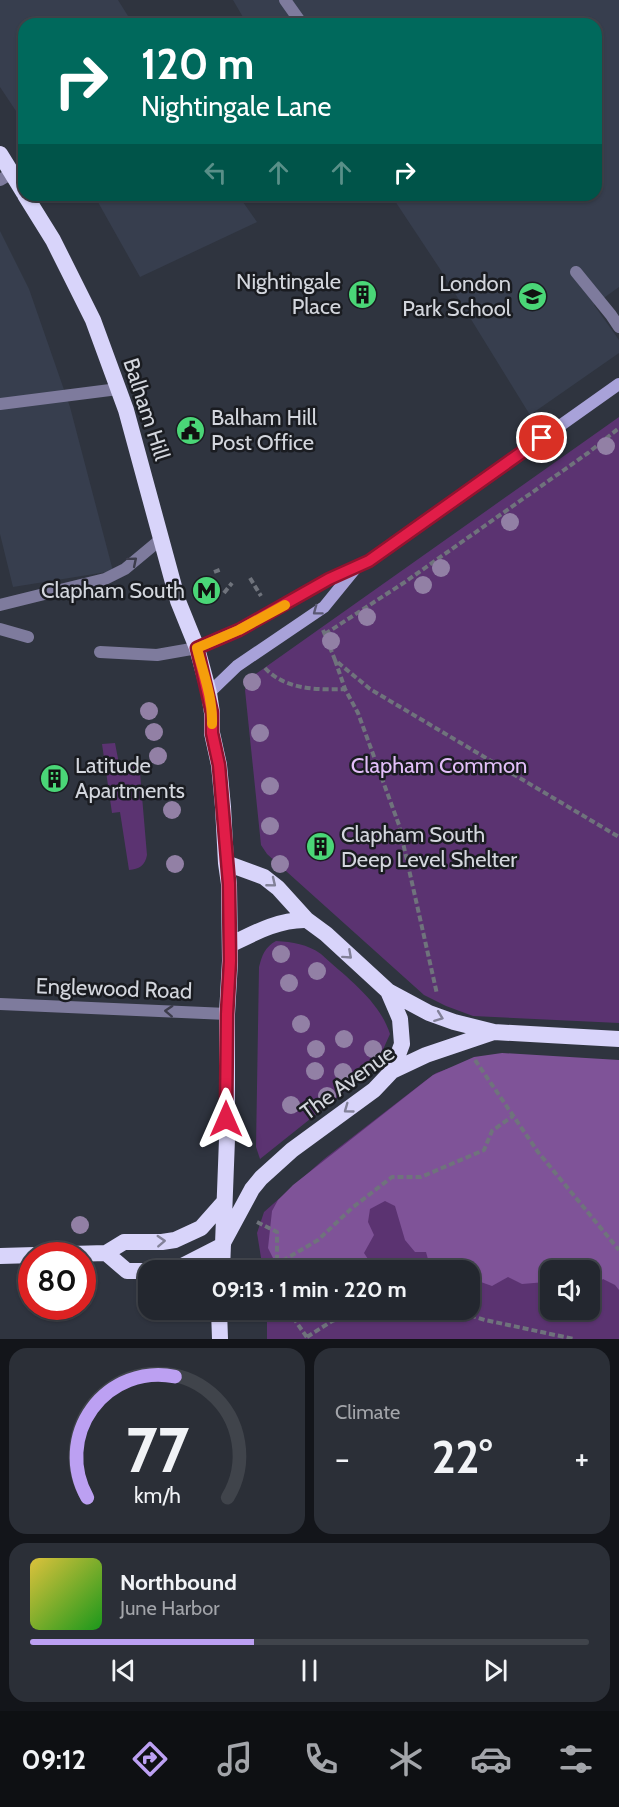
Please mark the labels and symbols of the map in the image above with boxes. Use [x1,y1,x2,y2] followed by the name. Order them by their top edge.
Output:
[236,268,341,320] place label: Nightingale Place
[402,270,512,322] place label: London Park School
[346,278,378,310] building icon: Nightingale Place
[516,280,548,312] school or university icon: London Park School
[117,355,176,464] street label: Balham Hill
[211,404,318,456] place label: Balham Hill Post Office
[516,412,567,463] pin
[174,414,206,446] public building icon: Balham Hill Post Office
[127,557,138,568] one-way arrow
[190,574,222,606] metro station icon: Clapham South
[41,577,185,604] place label: Clapham South
[312,604,323,615] one-way arrow
[75,752,185,804] place label: Latitude Apartments
[351,752,527,779] park label: Clapham Common
[38,762,70,794] building icon: Latitude Apartments
[341,821,517,873] place label: Clapham South Deep Level Shelter
[304,831,336,863] building icon: Clapham South Deep Level Shelter
[265,876,276,887] one-way arrow
[341,947,352,958] one-way arrow
[35,972,193,1005] street label: Englewood Road
[164,1004,173,1017] one-way arrow
[433,1009,444,1022] one-way arrow
[295,1039,400,1126] street label: The Avenue
[194,1087,258,1151] position arrow
[343,1102,354,1113] one-way arrow
[156,1235,165,1248] one-way arrow
[18,1242,96,1320] speed limit sign: 80

